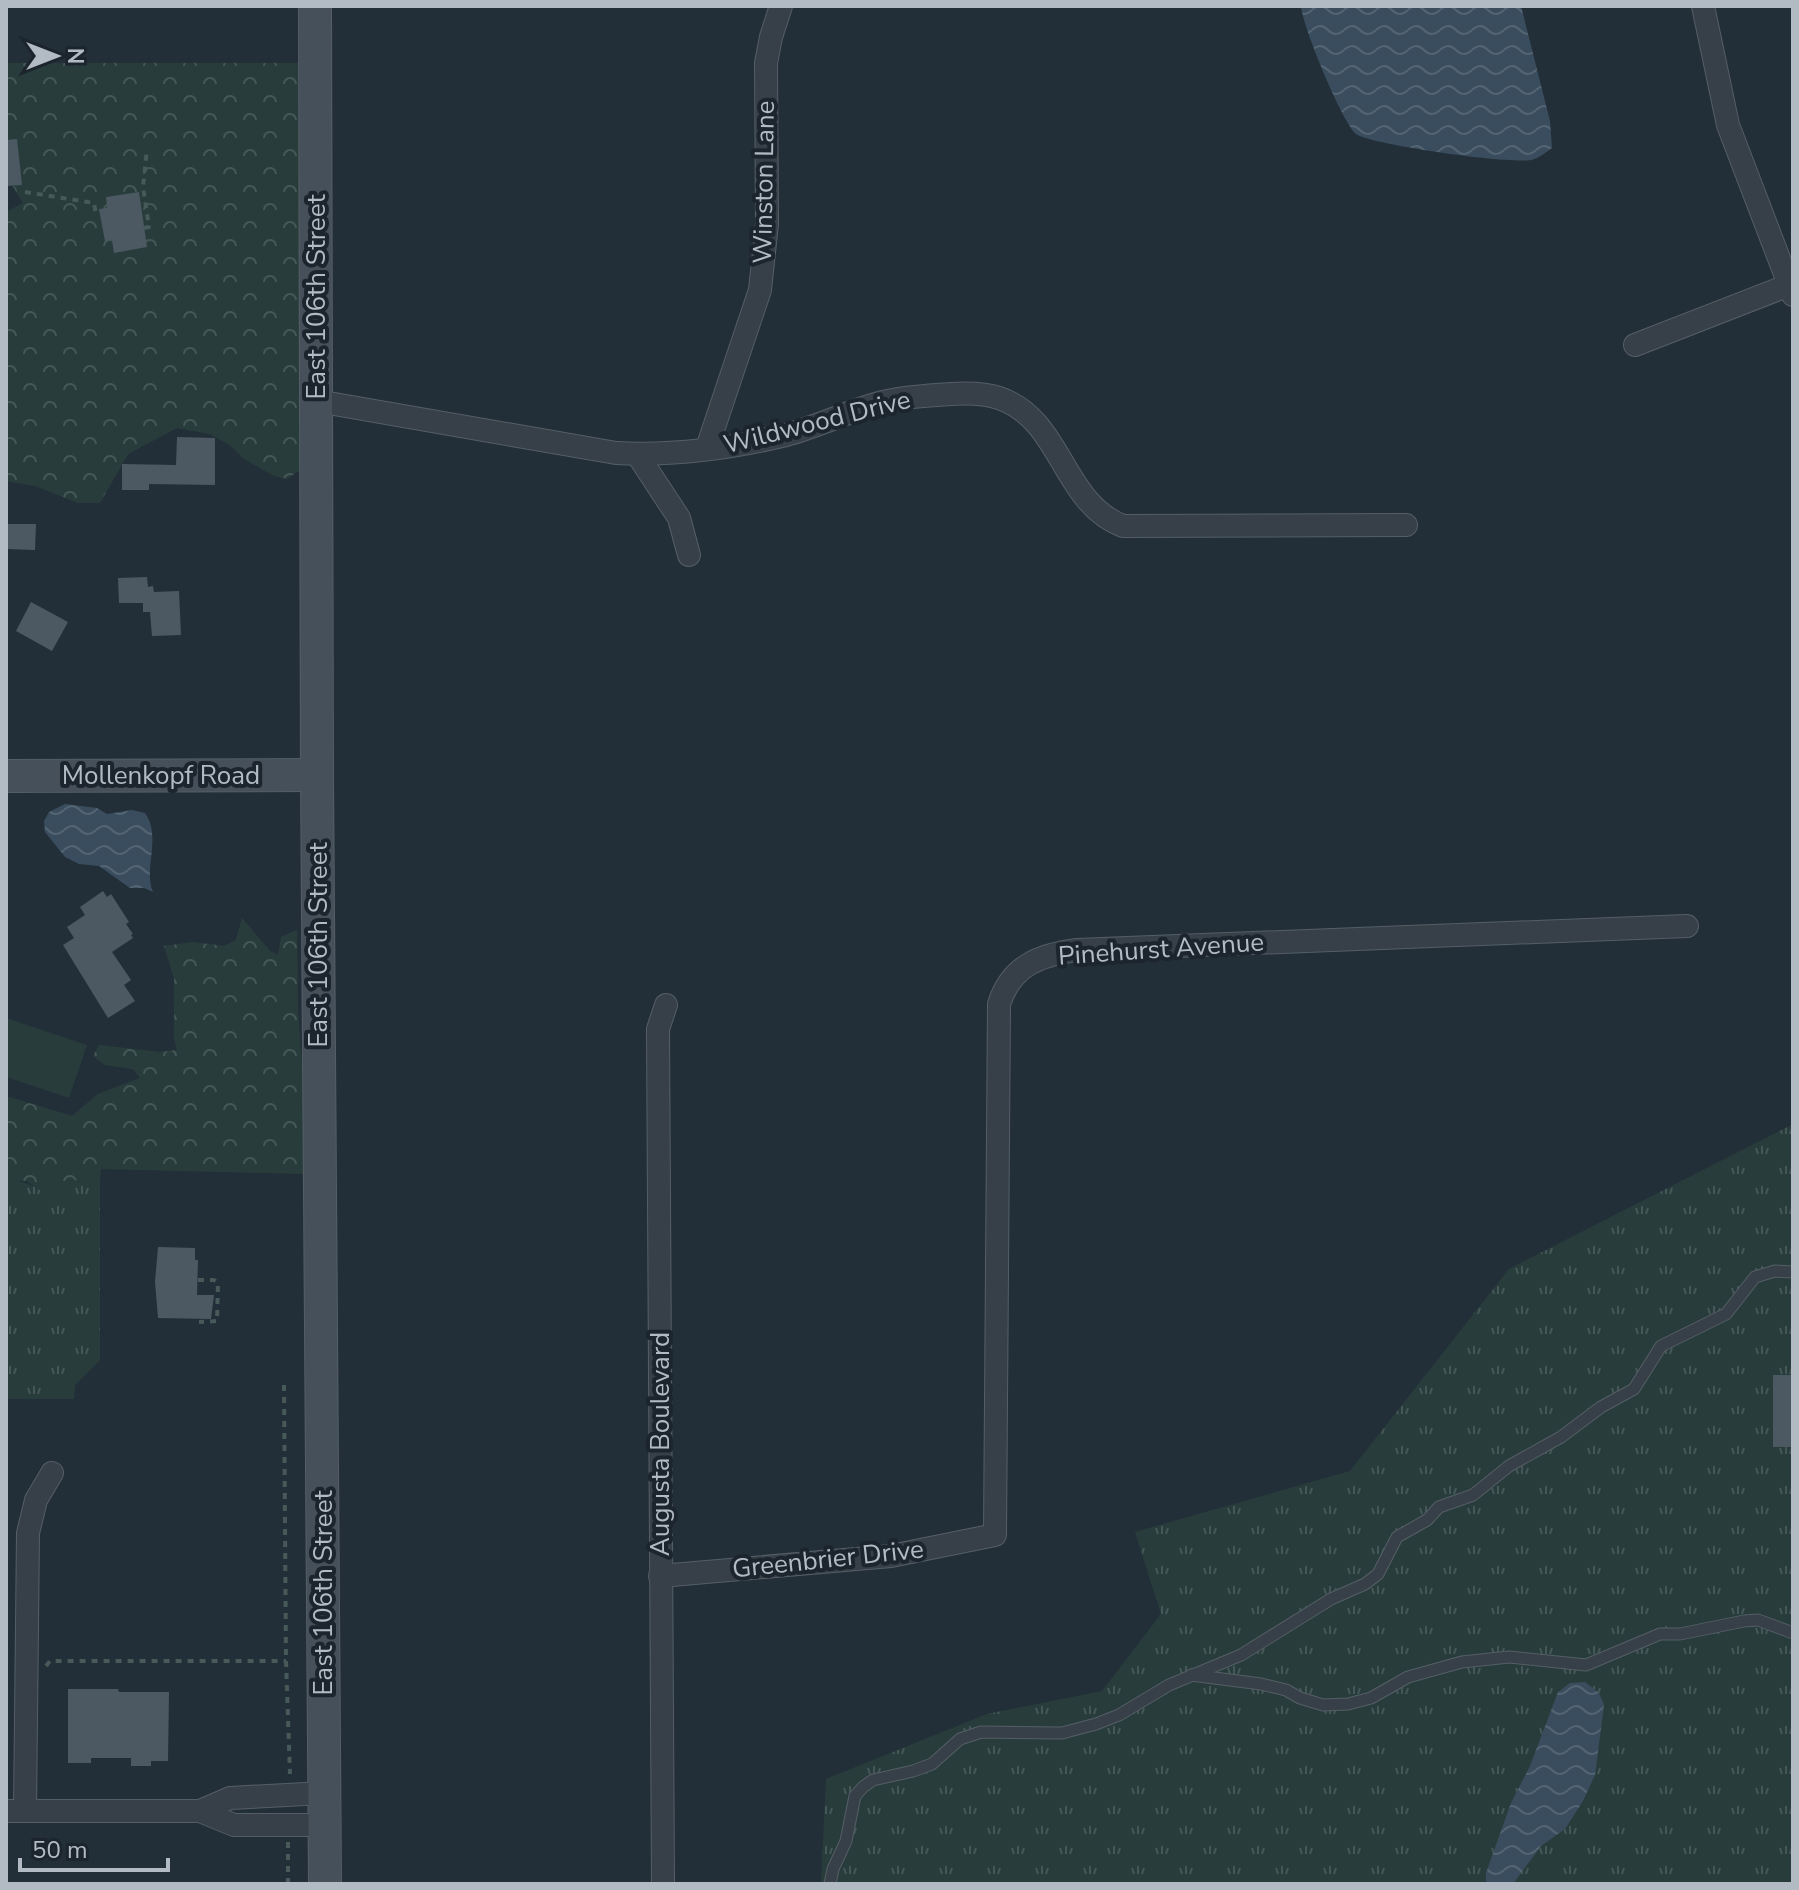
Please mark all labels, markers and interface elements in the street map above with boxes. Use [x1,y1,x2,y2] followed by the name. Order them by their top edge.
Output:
[16,16,96,96] north arrow
[60,48,90,64] text: N
[745,100,783,264] street label: Winston Lane
[299,194,334,400] street label: East 106th Street
[720,382,914,462] street label: Wildwood Drive
[62,758,260,793] street label: Mollenkopf Road
[301,842,336,1048] street label: East 106th Street
[1057,924,1265,974] street label: Pinehurst Avenue
[643,1332,678,1556] street label: Augusta Boulevard
[306,1490,341,1696] street label: East 106th Street
[730,1532,926,1586] street label: Greenbrier Drive
[20,1822,168,1872] scale bar
[32,1834,88,1866] text: 50 m

